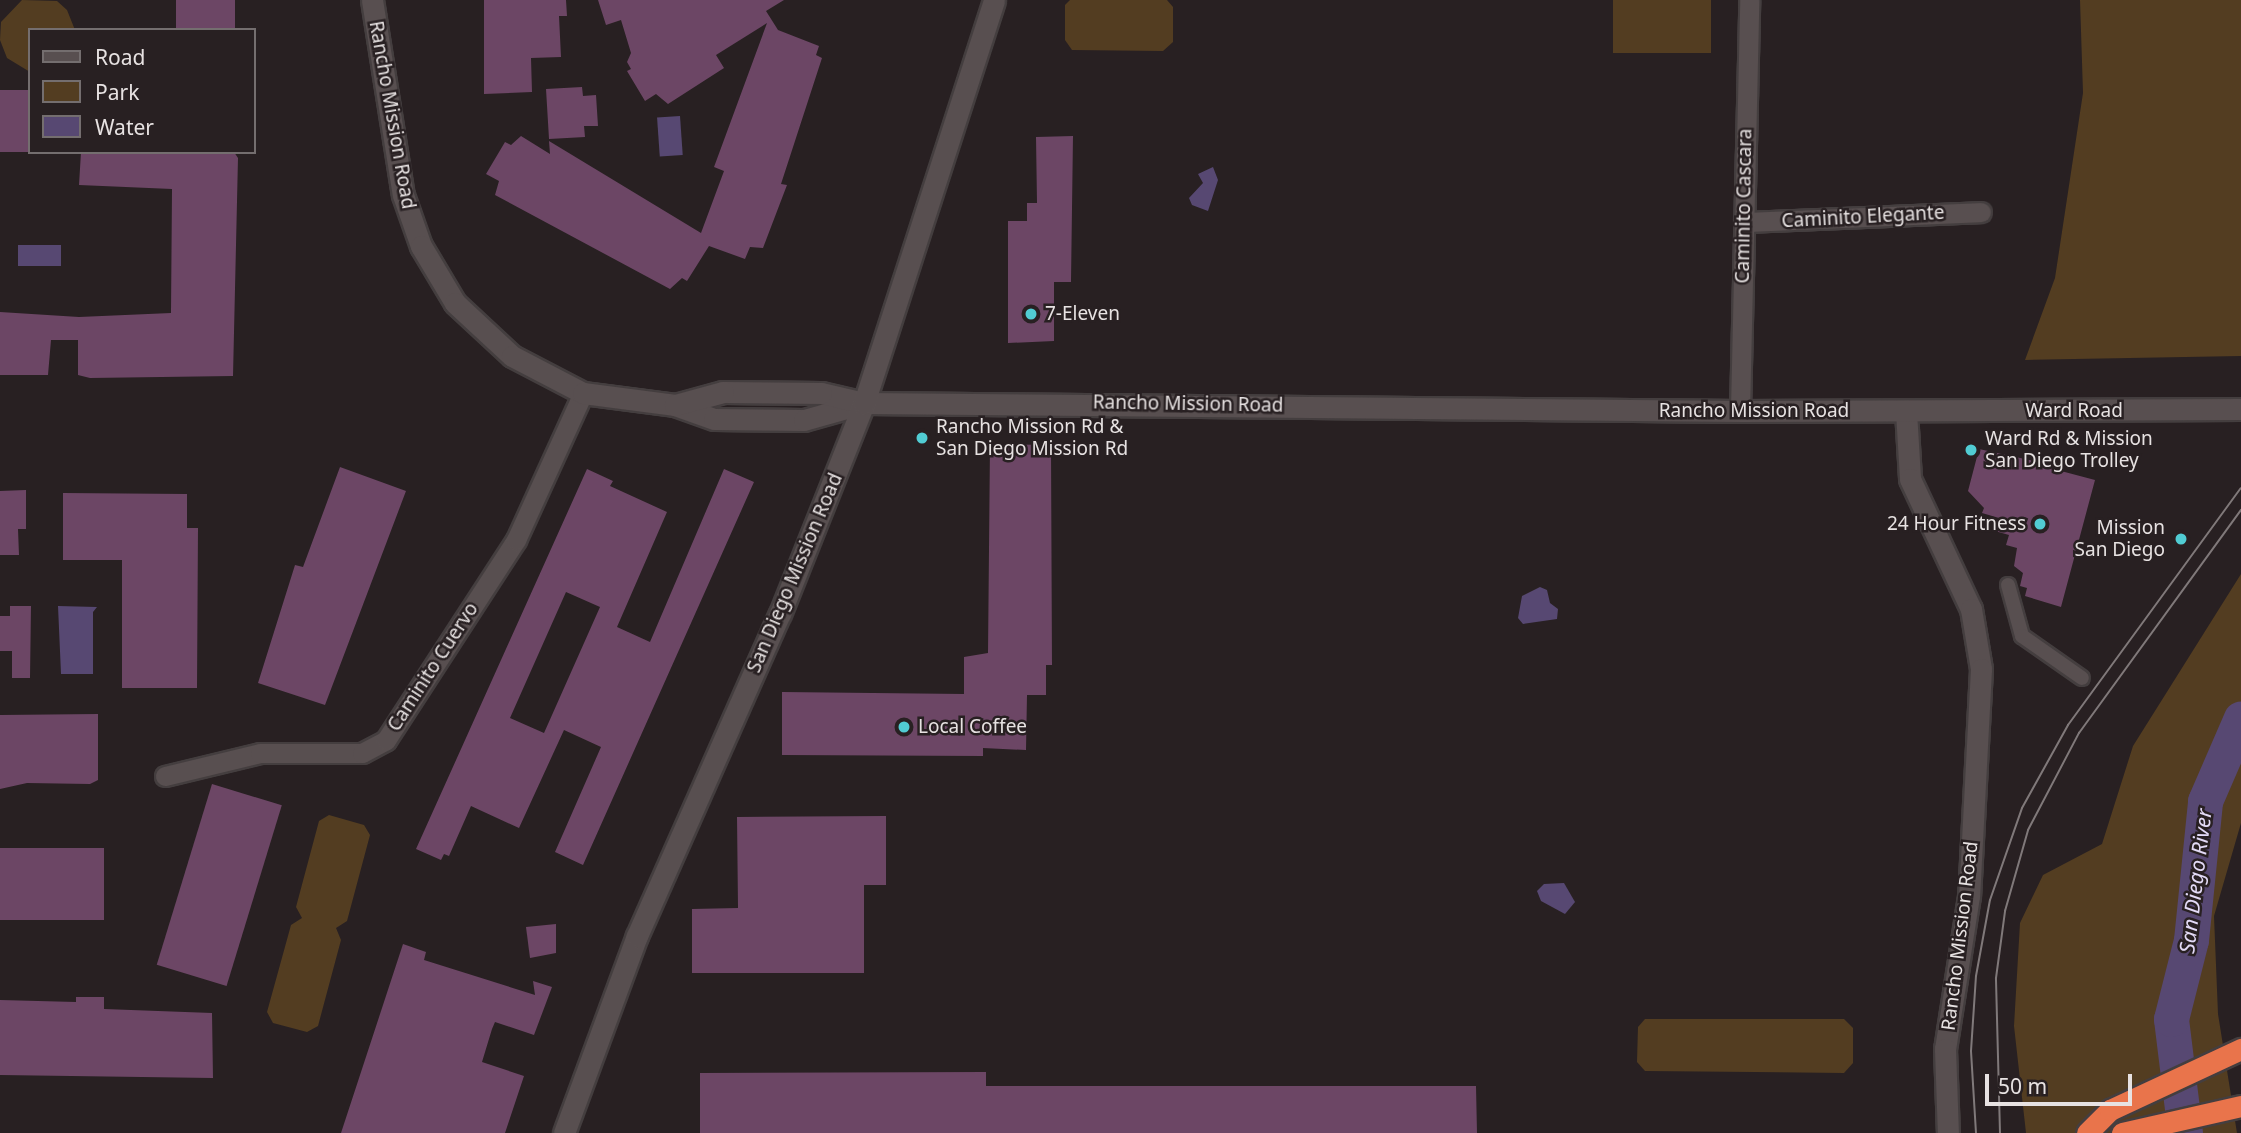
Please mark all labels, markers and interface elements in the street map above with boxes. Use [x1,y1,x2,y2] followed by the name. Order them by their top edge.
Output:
[364,19,420,211] street label: Rancho Mission Road
[28,28,256,154] legend
[95,43,145,71] text: Road
[95,78,139,106] text: Park
[95,113,154,141] text: Water
[1731,128,1757,284] street label: Caminito Cascara
[1781,201,1945,233] street label: Caminito Elegante
[1045,303,1120,325] place label: 7-Eleven
[1023,306,1039,322] marker: 7-Eleven
[1093,391,1283,417] street label: Rancho Mission Road
[1659,400,1849,422] street label: Rancho Mission Road
[2025,400,2123,422] street label: Ward Road
[936,416,1128,460] place label: Rancho Mission Rd & San Diego Mission Rd
[1985,428,2153,472] place label: Ward Rd & Mission San Diego Trolley
[914,430,930,446] marker: Rancho Mission Rd & San Diego Mission Rd
[1963,442,1979,458] marker: Ward Rd & Mission San Diego Trolley
[743,470,847,676] street label: San Diego Mission Road
[1887,513,2026,535] place label: 24 Hour Fitness
[2032,516,2048,532] marker: 24 Hour Fitness
[2075,517,2165,561] place label: Mission San Diego
[2171,529,2191,549] marker: Mission San Diego
[383,598,483,736] street label: Caminito Cuervo
[918,716,1027,738] place label: Local Coffee
[896,719,912,735] marker: Local Coffee
[2174,807,2216,955] water label: San Diego River
[1937,840,1983,1032] street label: Rancho Mission Road
[1989,1060,2136,1104] scale bar
[1998,1072,2047,1100] text: 50 m

